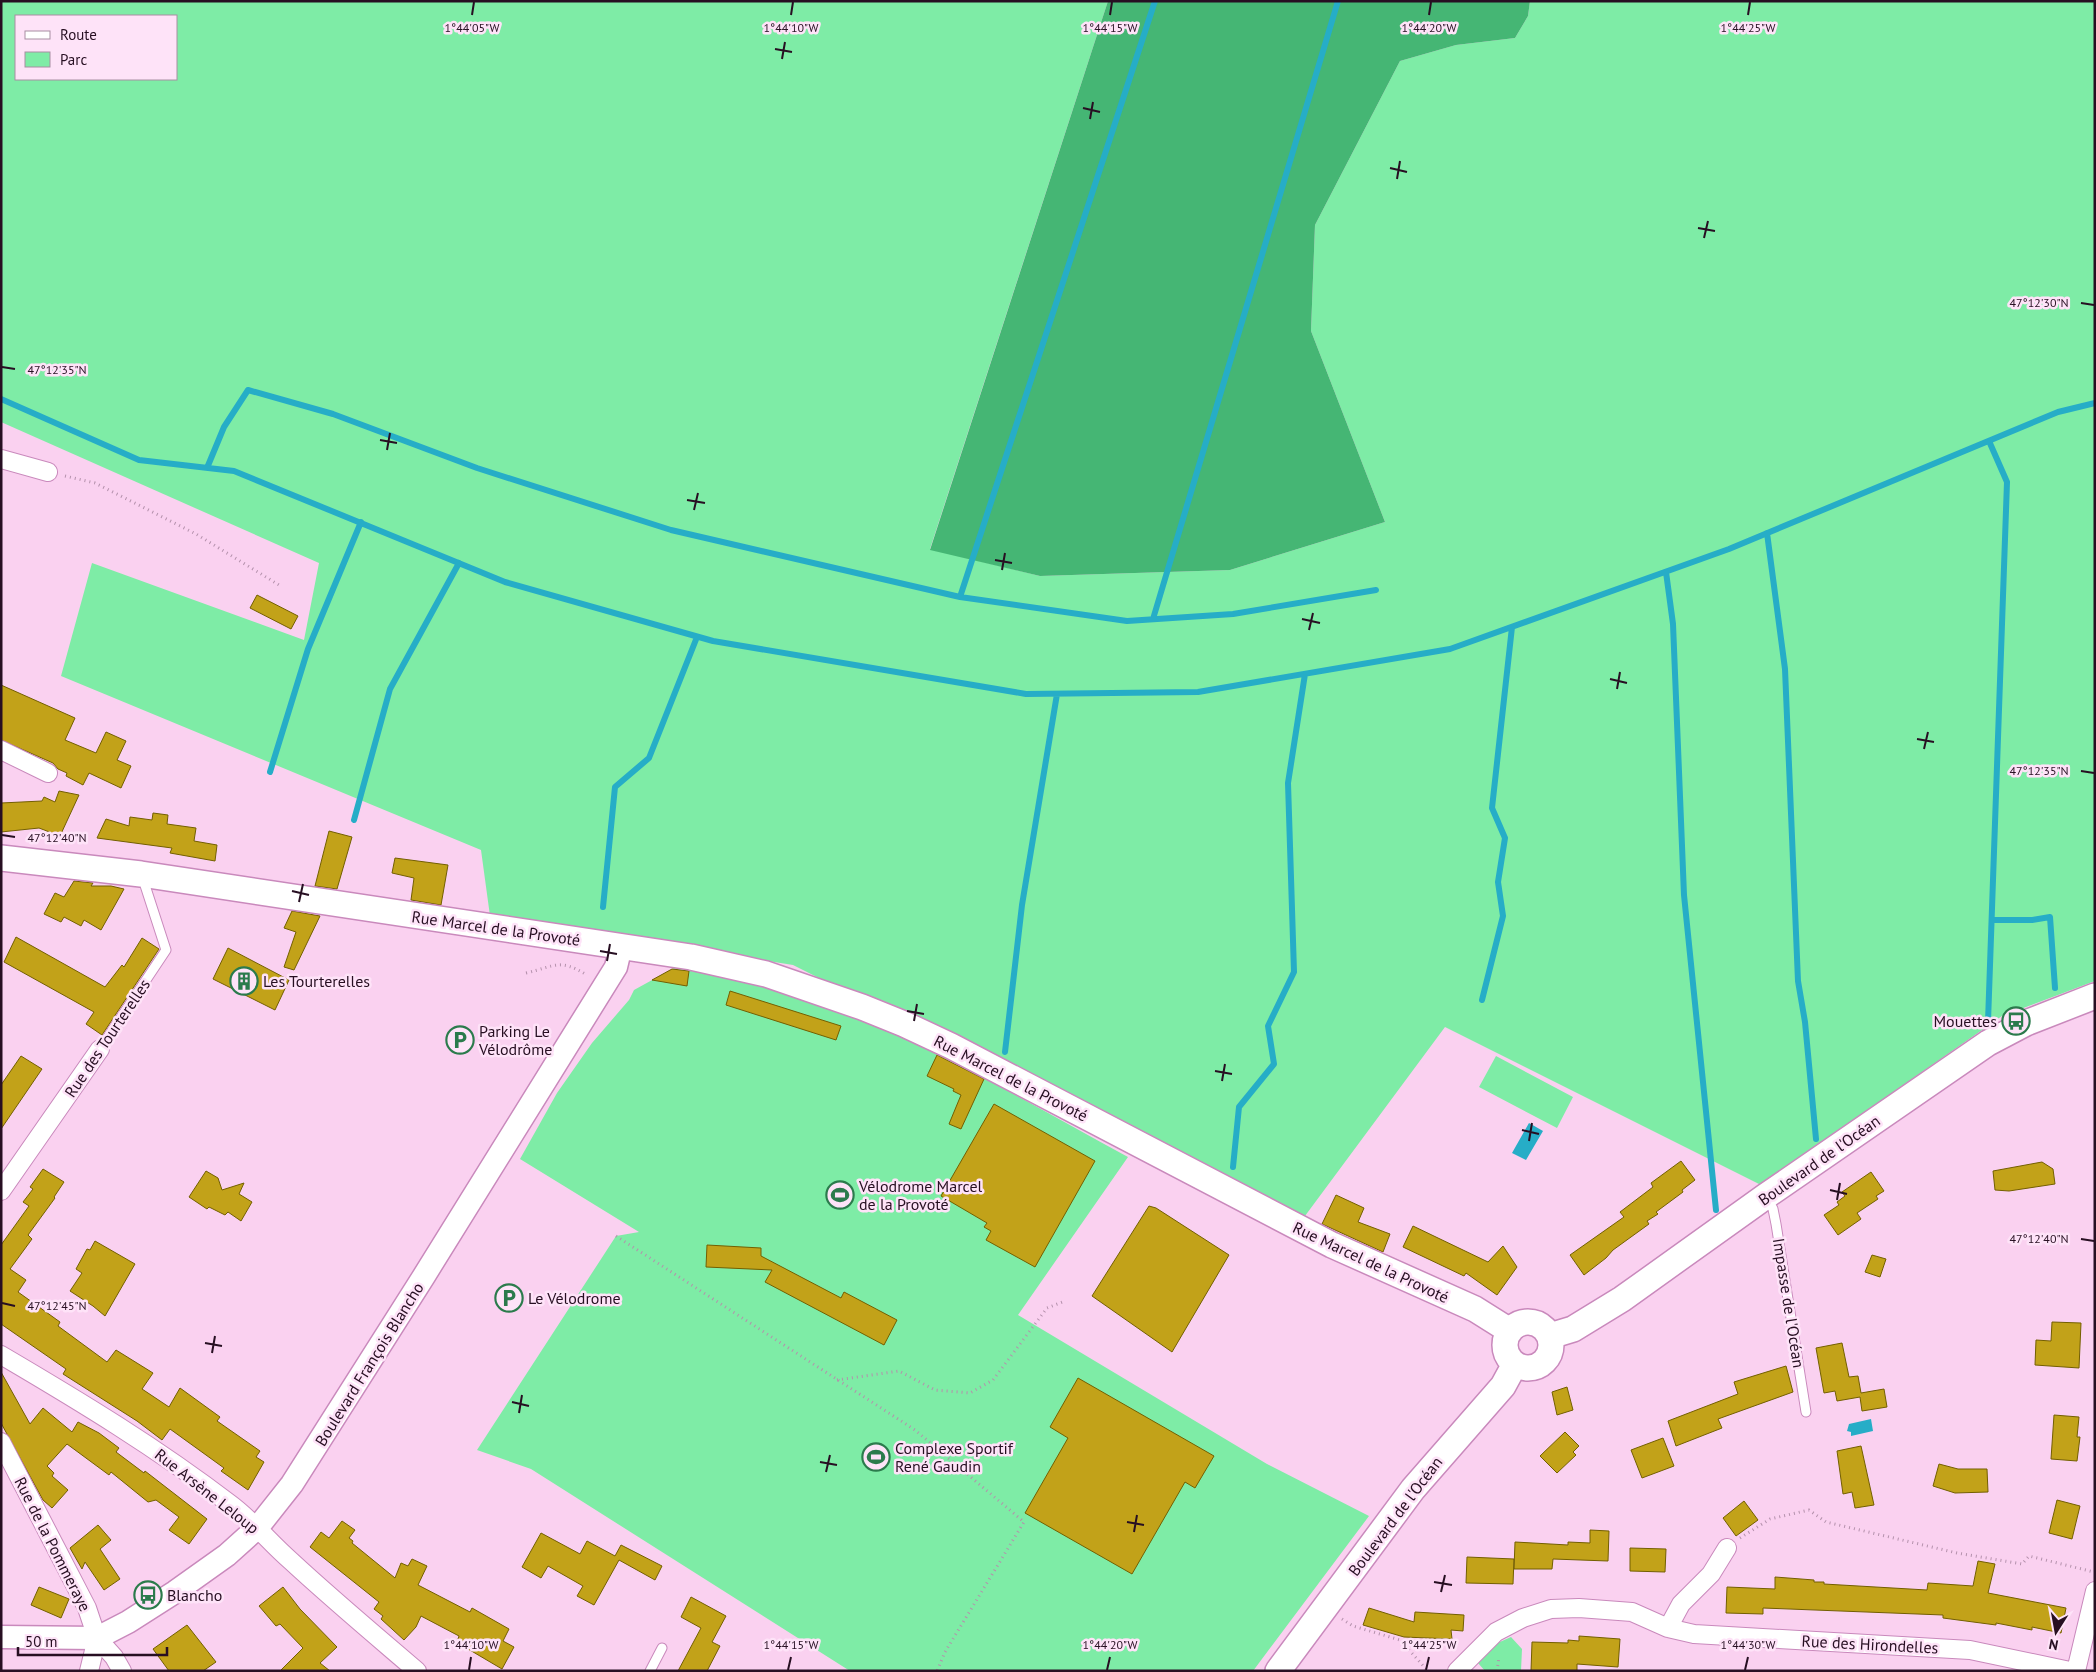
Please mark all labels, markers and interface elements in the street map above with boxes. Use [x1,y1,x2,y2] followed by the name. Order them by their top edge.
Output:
[15,15,178,80] legend
[445,20,499,35] text: 1°44'05"W
[764,20,818,35] text: 1°44'10"W
[1083,20,1137,35] text: 1°44'15"W
[1402,20,1456,35] text: 1°44'20"W
[1721,20,1775,35] text: 1°44'25"W
[60,25,97,44] text: Route
[60,50,87,69] text: Parc
[2009,295,2069,310] text: 47°12'30"N
[27,362,87,377] text: 47°12'35"N
[2009,763,2069,778] text: 47°12'35"N
[27,830,87,845] text: 47°12'40"N
[410,906,582,950] street label: Rue Marcel de la Provoté
[229,966,259,996] building icon: Les Tourterelles
[263,971,370,991] place label: Les Tourterelles
[60,975,154,1101] street label: Rue des Tourterelles
[2001,1006,2031,1036] bus stop icon: Mouettes
[1933,1011,1997,1031] place label: Mouettes
[478,1021,552,1059] place label: Parking Le Vélodrôme
[445,1025,475,1055] parking icon: Parking Le Vélodrôme
[931,1031,1091,1125] street label: Rue Marcel de la Provoté
[1754,1110,1884,1210] street label: Boulevard de l'Océan
[858,1176,983,1214] place label: Vélodrome Marcel de la Provoté
[825,1180,855,1210] sports icon: Vélodrome Marcel de la Provoté
[1290,1217,1452,1307] street label: Rue Marcel de la Provoté
[2009,1231,2069,1246] text: 47°12'40"N
[1769,1237,1809,1369] street label: Impasse de l'Océan
[310,1278,428,1450] street label: Boulevard François Blancho
[494,1283,524,1313] parking icon: Le Vélodrome
[528,1288,621,1308] place label: Le Vélodrome
[27,1298,87,1313] text: 47°12'45"N
[895,1438,1014,1476] place label: Complexe Sportif René Gaudin
[861,1442,891,1472] sports icon: Complexe Sportif René Gaudin
[151,1444,263,1538] street label: Rue Arsène Leloup
[1344,1452,1446,1580] street label: Boulevard de l'Océan
[10,1473,96,1615] street label: Rue de la Pommeraye
[133,1580,163,1610] bus stop icon: Blancho
[167,1585,222,1605] place label: Blancho
[2031,1607,2081,1657] north arrow
[18,1624,166,1656] scale bar
[1801,1630,1939,1658] street label: Rue des Hirondelles
[25,1632,58,1651] text: 50 m
[2047,1635,2060,1654] text: N
[444,1637,498,1652] text: 1°44'10"W
[764,1637,818,1652] text: 1°44'15"W
[1083,1637,1137,1652] text: 1°44'20"W
[1402,1637,1456,1652] text: 1°44'25"W
[1721,1637,1775,1652] text: 1°44'30"W

